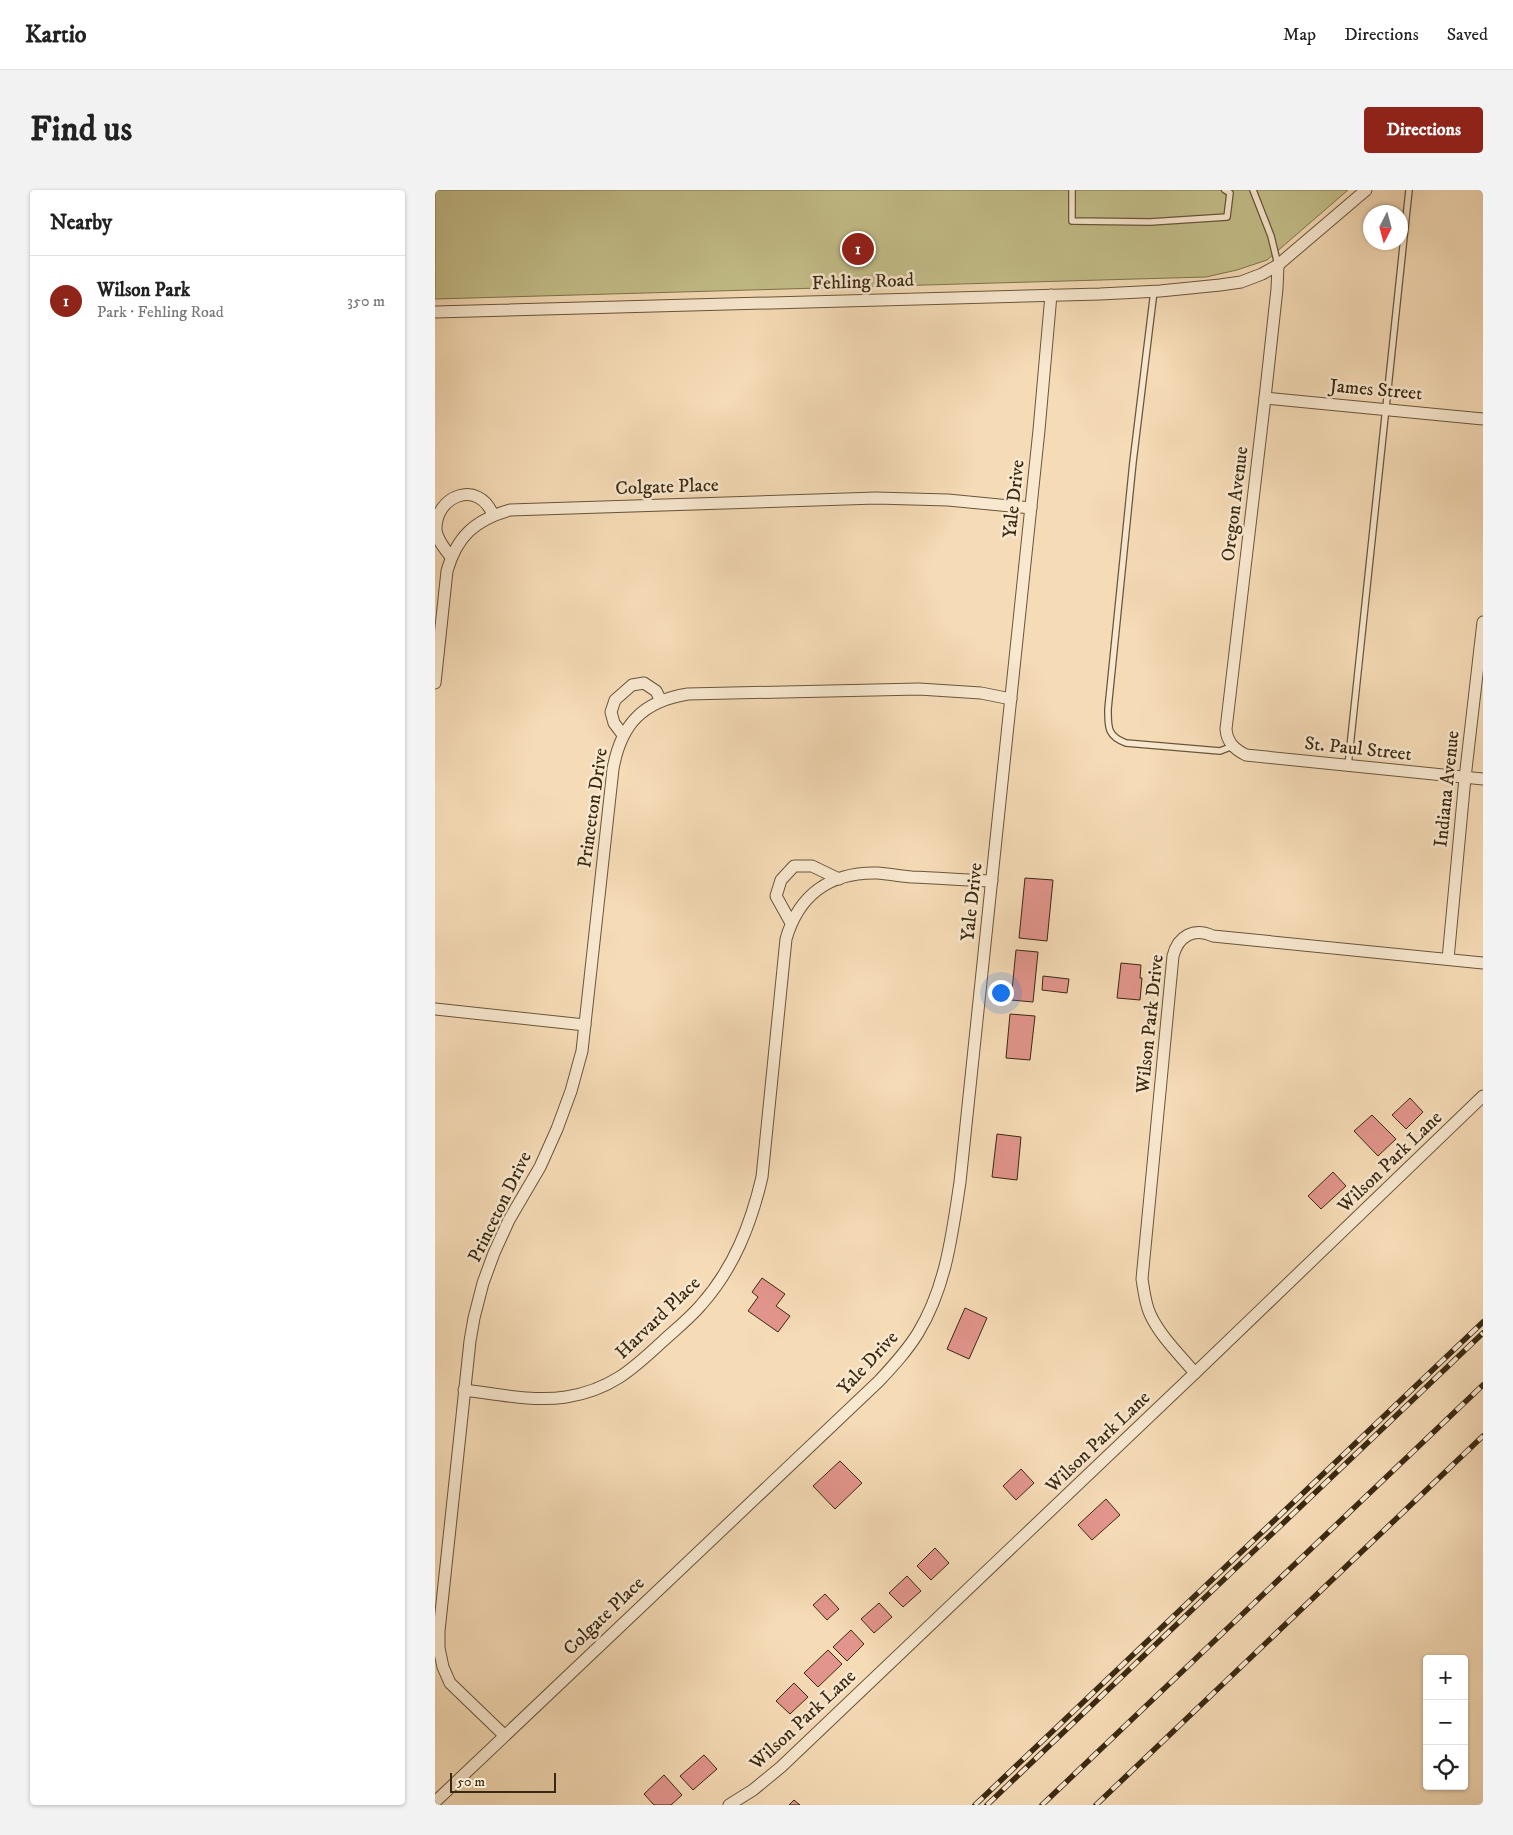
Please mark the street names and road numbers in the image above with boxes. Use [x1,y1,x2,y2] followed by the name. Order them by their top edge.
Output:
[812,269,915,295] street label: Fehling Road
[1327,374,1423,405] street label: James Street
[1217,445,1253,563] street label: Oregon Avenue
[998,459,1030,539] street label: Yale Drive
[615,474,719,500] street label: Colgate Place
[1429,729,1465,848] street label: Indiana Avenue
[1303,732,1413,766] street label: St. Paul Street
[573,747,613,869] street label: Princeton Drive
[956,862,988,942] street label: Yale Drive
[1131,953,1169,1096] street label: Wilson Park Drive
[1332,1106,1447,1218] street label: Wilson Park Lane
[463,1148,537,1266] street label: Princeton Drive
[611,1272,705,1364] street label: Harvard Place
[833,1326,903,1400] street label: Yale Drive
[1040,1386,1155,1498] street label: Wilson Park Lane
[559,1572,649,1660] street label: Colgate Place
[744,1665,861,1776] street label: Wilson Park Lane

